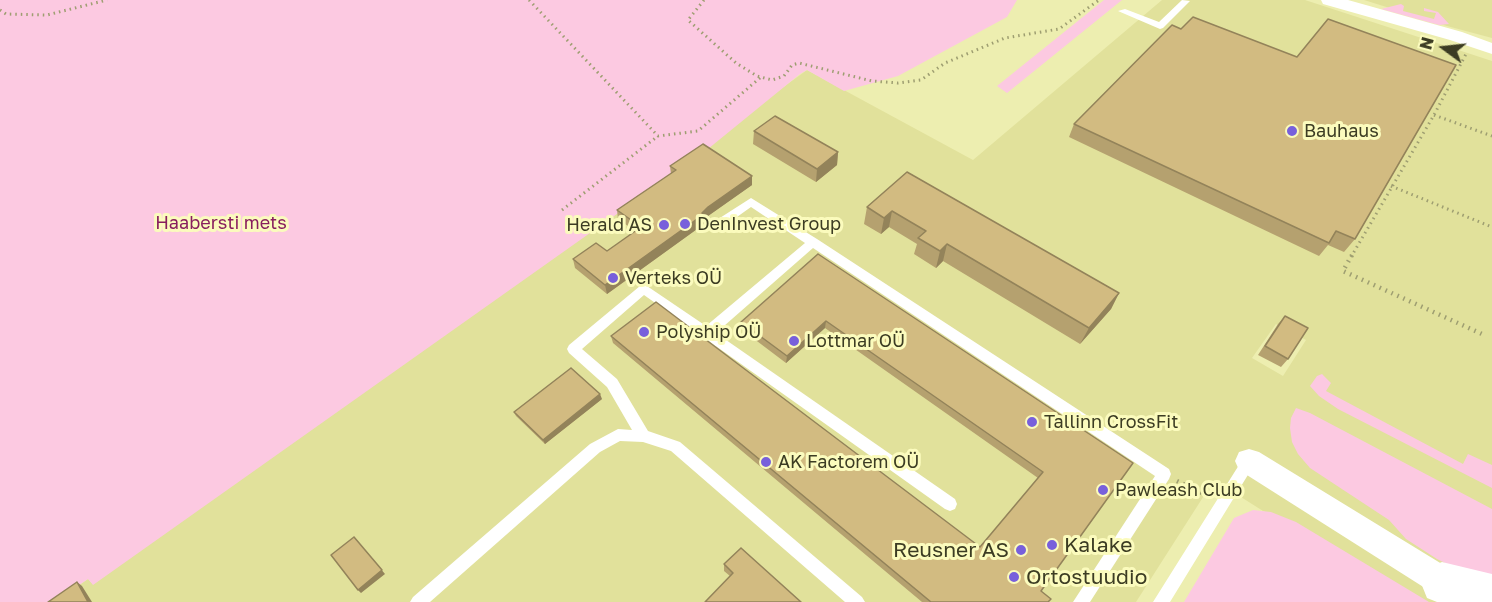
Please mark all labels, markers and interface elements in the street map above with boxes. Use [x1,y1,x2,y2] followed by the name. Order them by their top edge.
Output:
[1414,18,1474,78] north arrow
[1415,35,1438,52] text: N
[1304,120,1379,142] place label: Bauhaus
[1285,124,1299,138] marker: Bauhaus
[155,212,287,234] park label: Haabersti mets
[697,213,841,235] place label: DenInvest Group
[566,214,652,236] place label: Herald AS
[678,217,692,231] marker: DenInvest Group
[657,218,671,232] marker: Herald AS
[625,267,722,289] place label: Verteks OÜ
[606,271,620,285] marker: Verteks OÜ
[656,321,761,343] place label: Polyship OÜ
[637,325,651,339] marker: Polyship OÜ
[806,330,905,352] place label: Lottmar OÜ
[787,334,801,348] marker: Lottmar OÜ
[1044,411,1178,433] place label: Tallinn CrossFit
[1025,415,1039,429] marker: Tallinn CrossFit
[778,451,919,473] place label: AK Factorem OÜ
[759,455,773,469] marker: AK Factorem OÜ
[1115,479,1242,501] place label: Pawleash Club
[1096,483,1110,497] marker: Pawleash Club
[1064,532,1132,558] place label: Kalake
[893,537,1009,563] place label: Reusner AS
[1045,538,1059,552] marker: Kalake
[1014,543,1028,557] marker: Reusner AS
[1026,564,1147,590] place label: Ortostuudio
[1007,570,1021,584] marker: Ortostuudio

